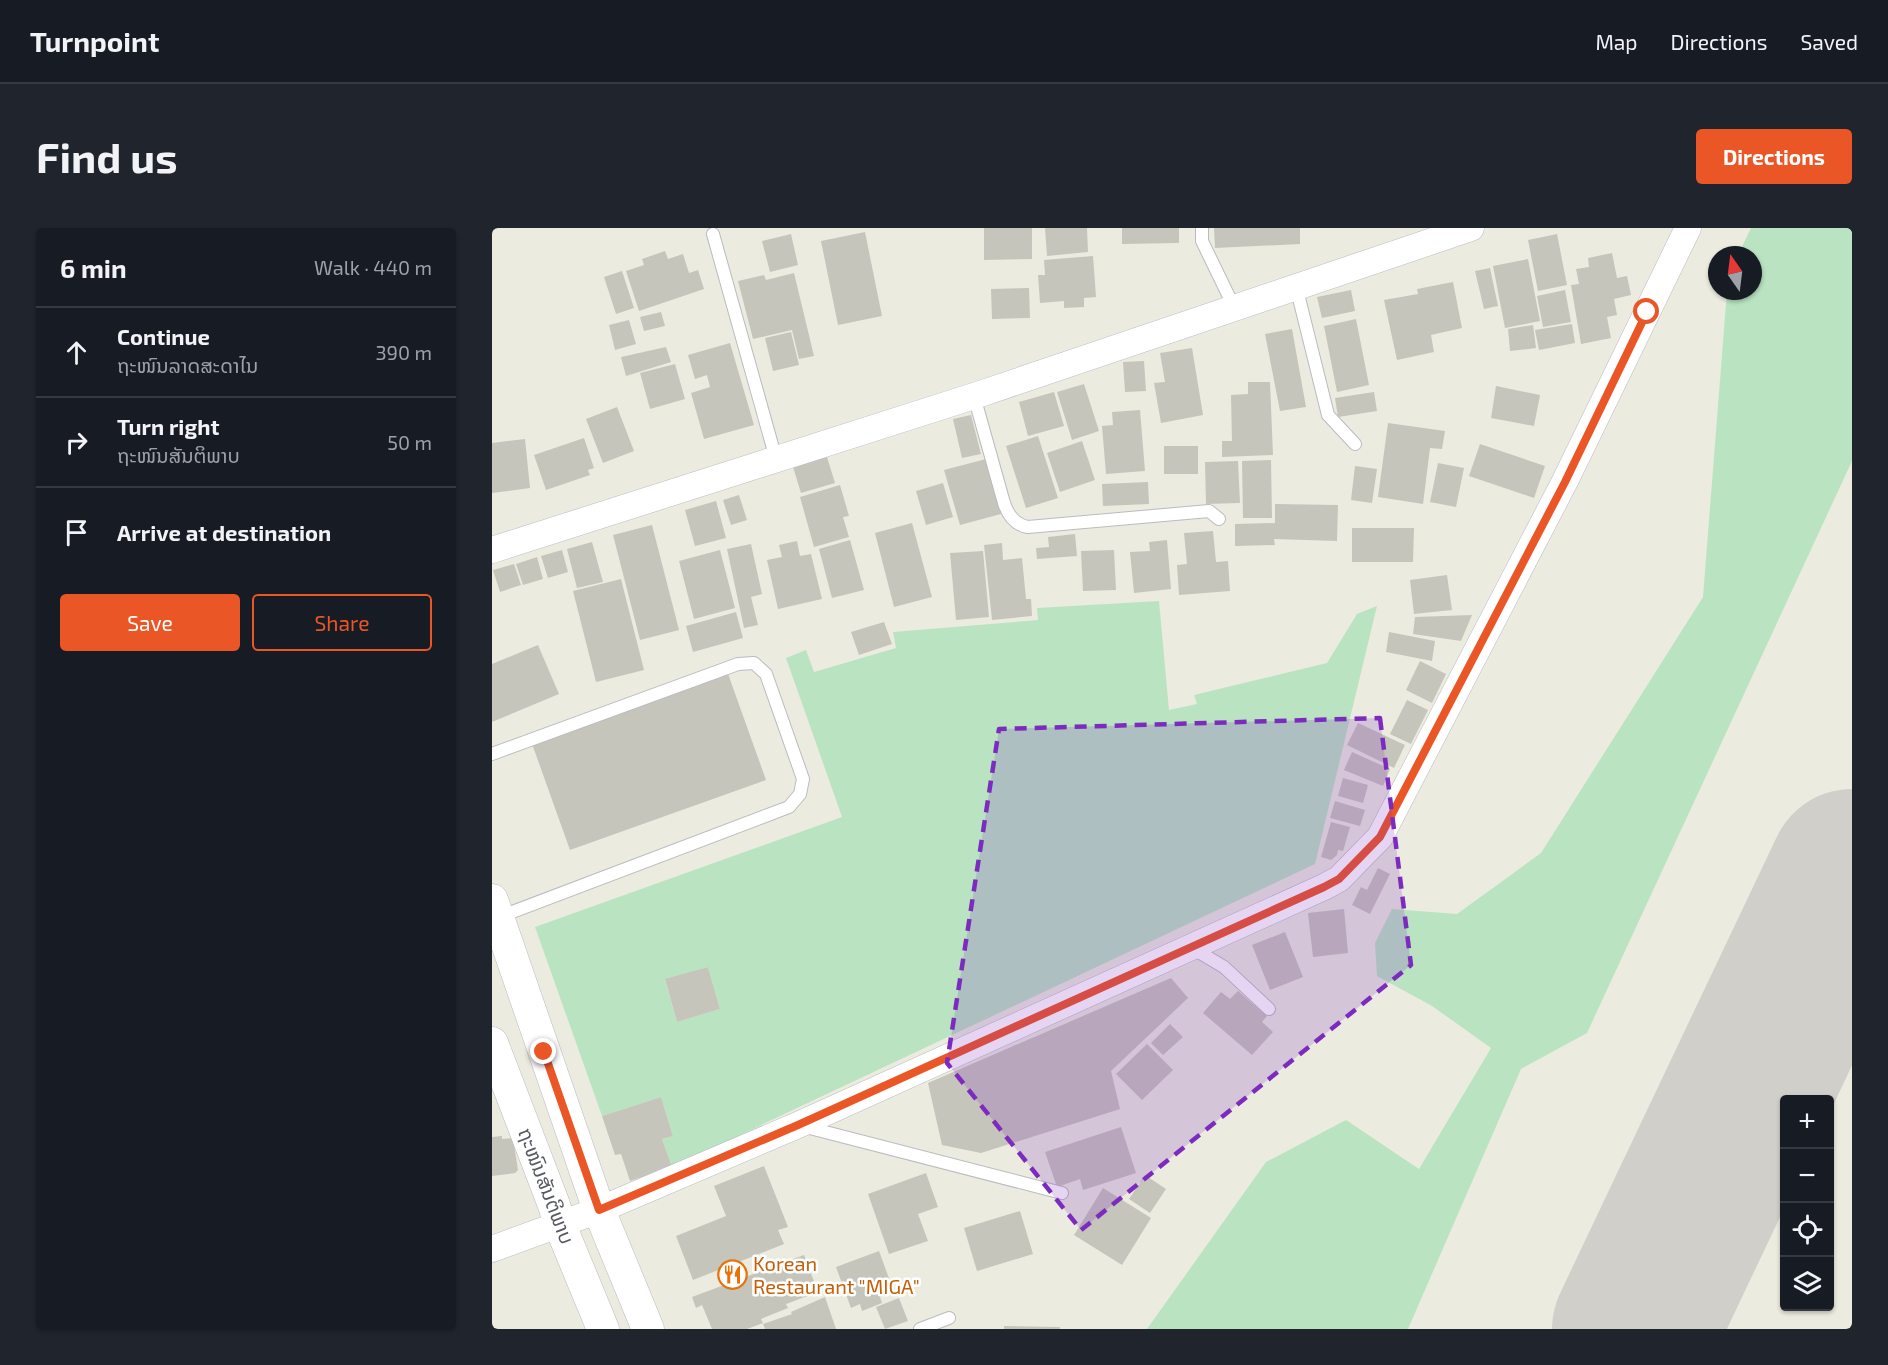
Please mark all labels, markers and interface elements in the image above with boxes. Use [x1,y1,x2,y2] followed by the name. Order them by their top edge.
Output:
[30,24,159,58] text: Turnpoint
[1595,29,1638,54] text: Map
[1671,29,1767,54] text: Directions
[1800,29,1858,54] text: Saved
[1696,129,1852,184] button: Directions
[36,131,178,181] text: Find us
[1708,246,1762,300] north arrow
[60,252,127,283] text: 6 min
[314,255,432,279] text: Walk · 440 m
[1633,298,1659,324] route start
[117,323,210,349] text: Continue
[60,336,93,369] icon: ahead
[375,340,432,364] text: 390 m
[117,353,258,377] text: ຖະໜົນລາດສະດາໄນ
[117,413,219,439] text: Turn right
[60,426,93,459] icon: right
[387,430,432,454] text: 50 m
[117,443,240,467] text: ຖະໜົນສັນຕິພາບ
[60,516,93,549] icon: arrive
[117,519,331,545] text: Arrive at destination
[60,594,240,651] button: Save
[252,594,432,651] button: Share
[530,1038,556,1064] route end
[1780,1095,1834,1311] map controls
[1780,1095,1834,1149] button: +
[514,1124,580,1247] street label: ຖະໜົນສັນຕິພາບ
[1780,1149,1834,1203] button: −
[1780,1203,1834,1257] button: locate
[753,1251,920,1298] place label: Korean Restaurant "MIGA"
[1780,1257,1834,1311] button: layers
[716,1259,748,1291] restaurant icon: Korean Restaurant "MIGA"

